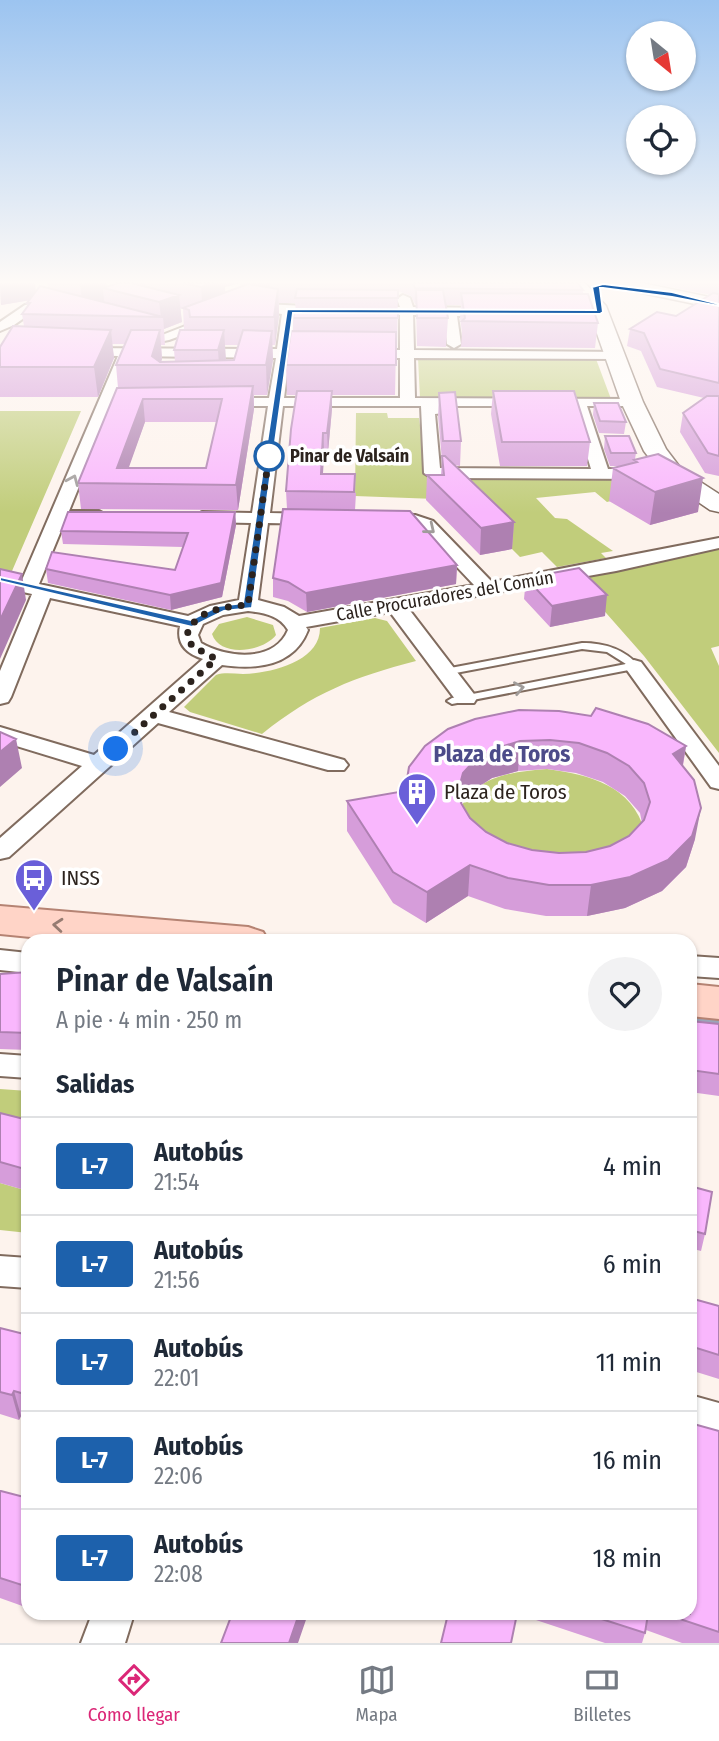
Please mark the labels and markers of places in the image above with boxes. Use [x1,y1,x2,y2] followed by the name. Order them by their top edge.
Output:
[254,441,284,471] marker: Pinar de Valsaín
[290,445,409,467] place label: Pinar de Valsaín
[396,771,438,826] building icon: Plaza de Toros
[444,779,567,805] place label: Plaza de Toros
[13,857,55,912] bus stop icon: INSS
[61,865,100,891] place label: INSS

